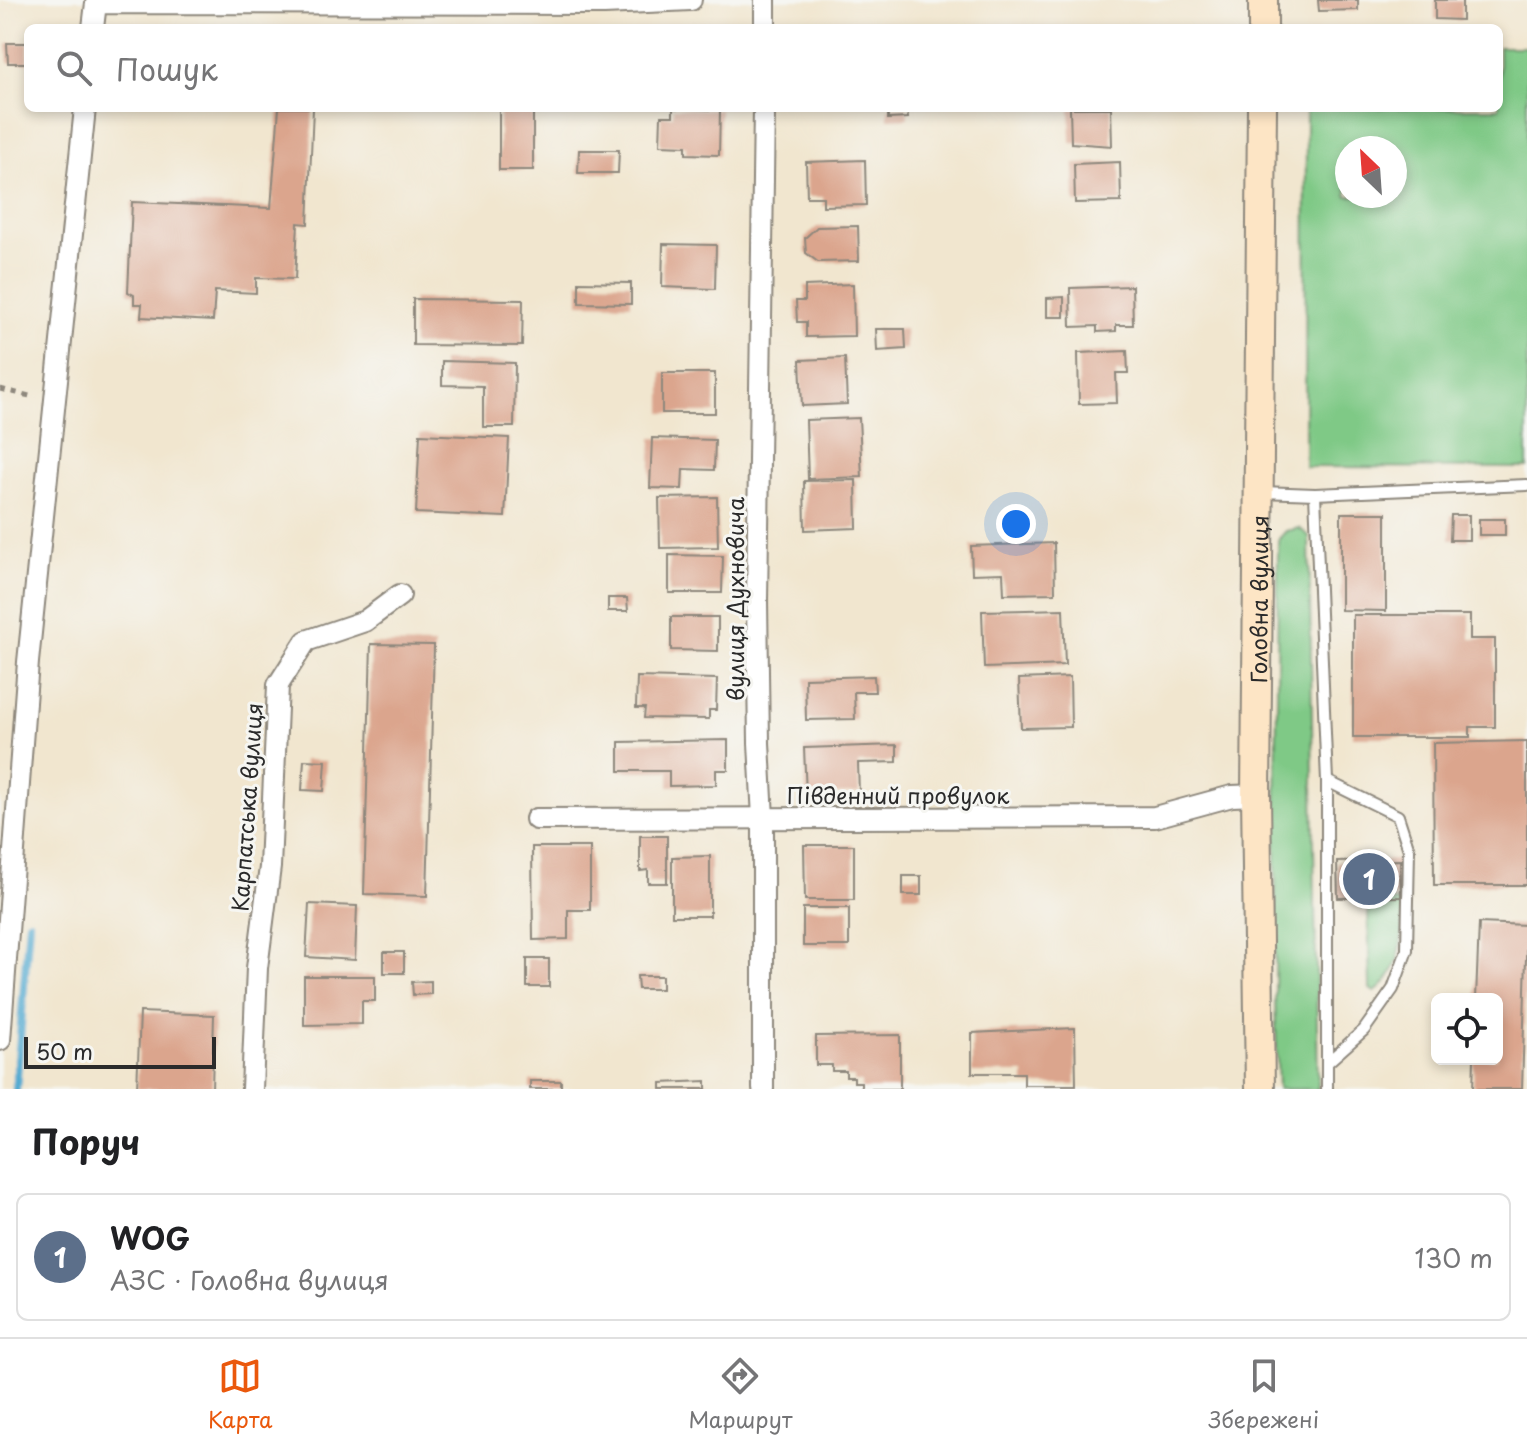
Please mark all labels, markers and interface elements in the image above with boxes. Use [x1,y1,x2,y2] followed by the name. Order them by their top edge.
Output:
[24,24,1503,112] search box
[52,46,96,90] icon: search
[116,46,218,91] text: Пошук
[1335,136,1407,208] north arrow
[718,497,751,701] street label: вулиця Духновича
[996,504,1036,544] your location
[1240,515,1275,683] street label: Головна вулиця
[222,701,270,913] street label: Карпатська вулиця
[787,778,1010,811] street label: Південний провулок
[1343,849,1395,909] pin: 1
[1431,993,1503,1065] map controls
[1431,993,1503,1065] button: locate
[24,1033,216,1069] scale bar
[36,1034,93,1067] text: 50 m
[32,1115,140,1167] text: Поруч
[110,1215,190,1260] text: WOG
[54,1238,66,1277] text: 1
[1414,1238,1493,1277] text: 130 m
[110,1260,389,1299] text: АЗС · Головна вулиця
[208,1354,273,1435] tab: Карта
[688,1354,793,1435] tab: Маршрут
[1208,1354,1319,1435] tab: Збережені

